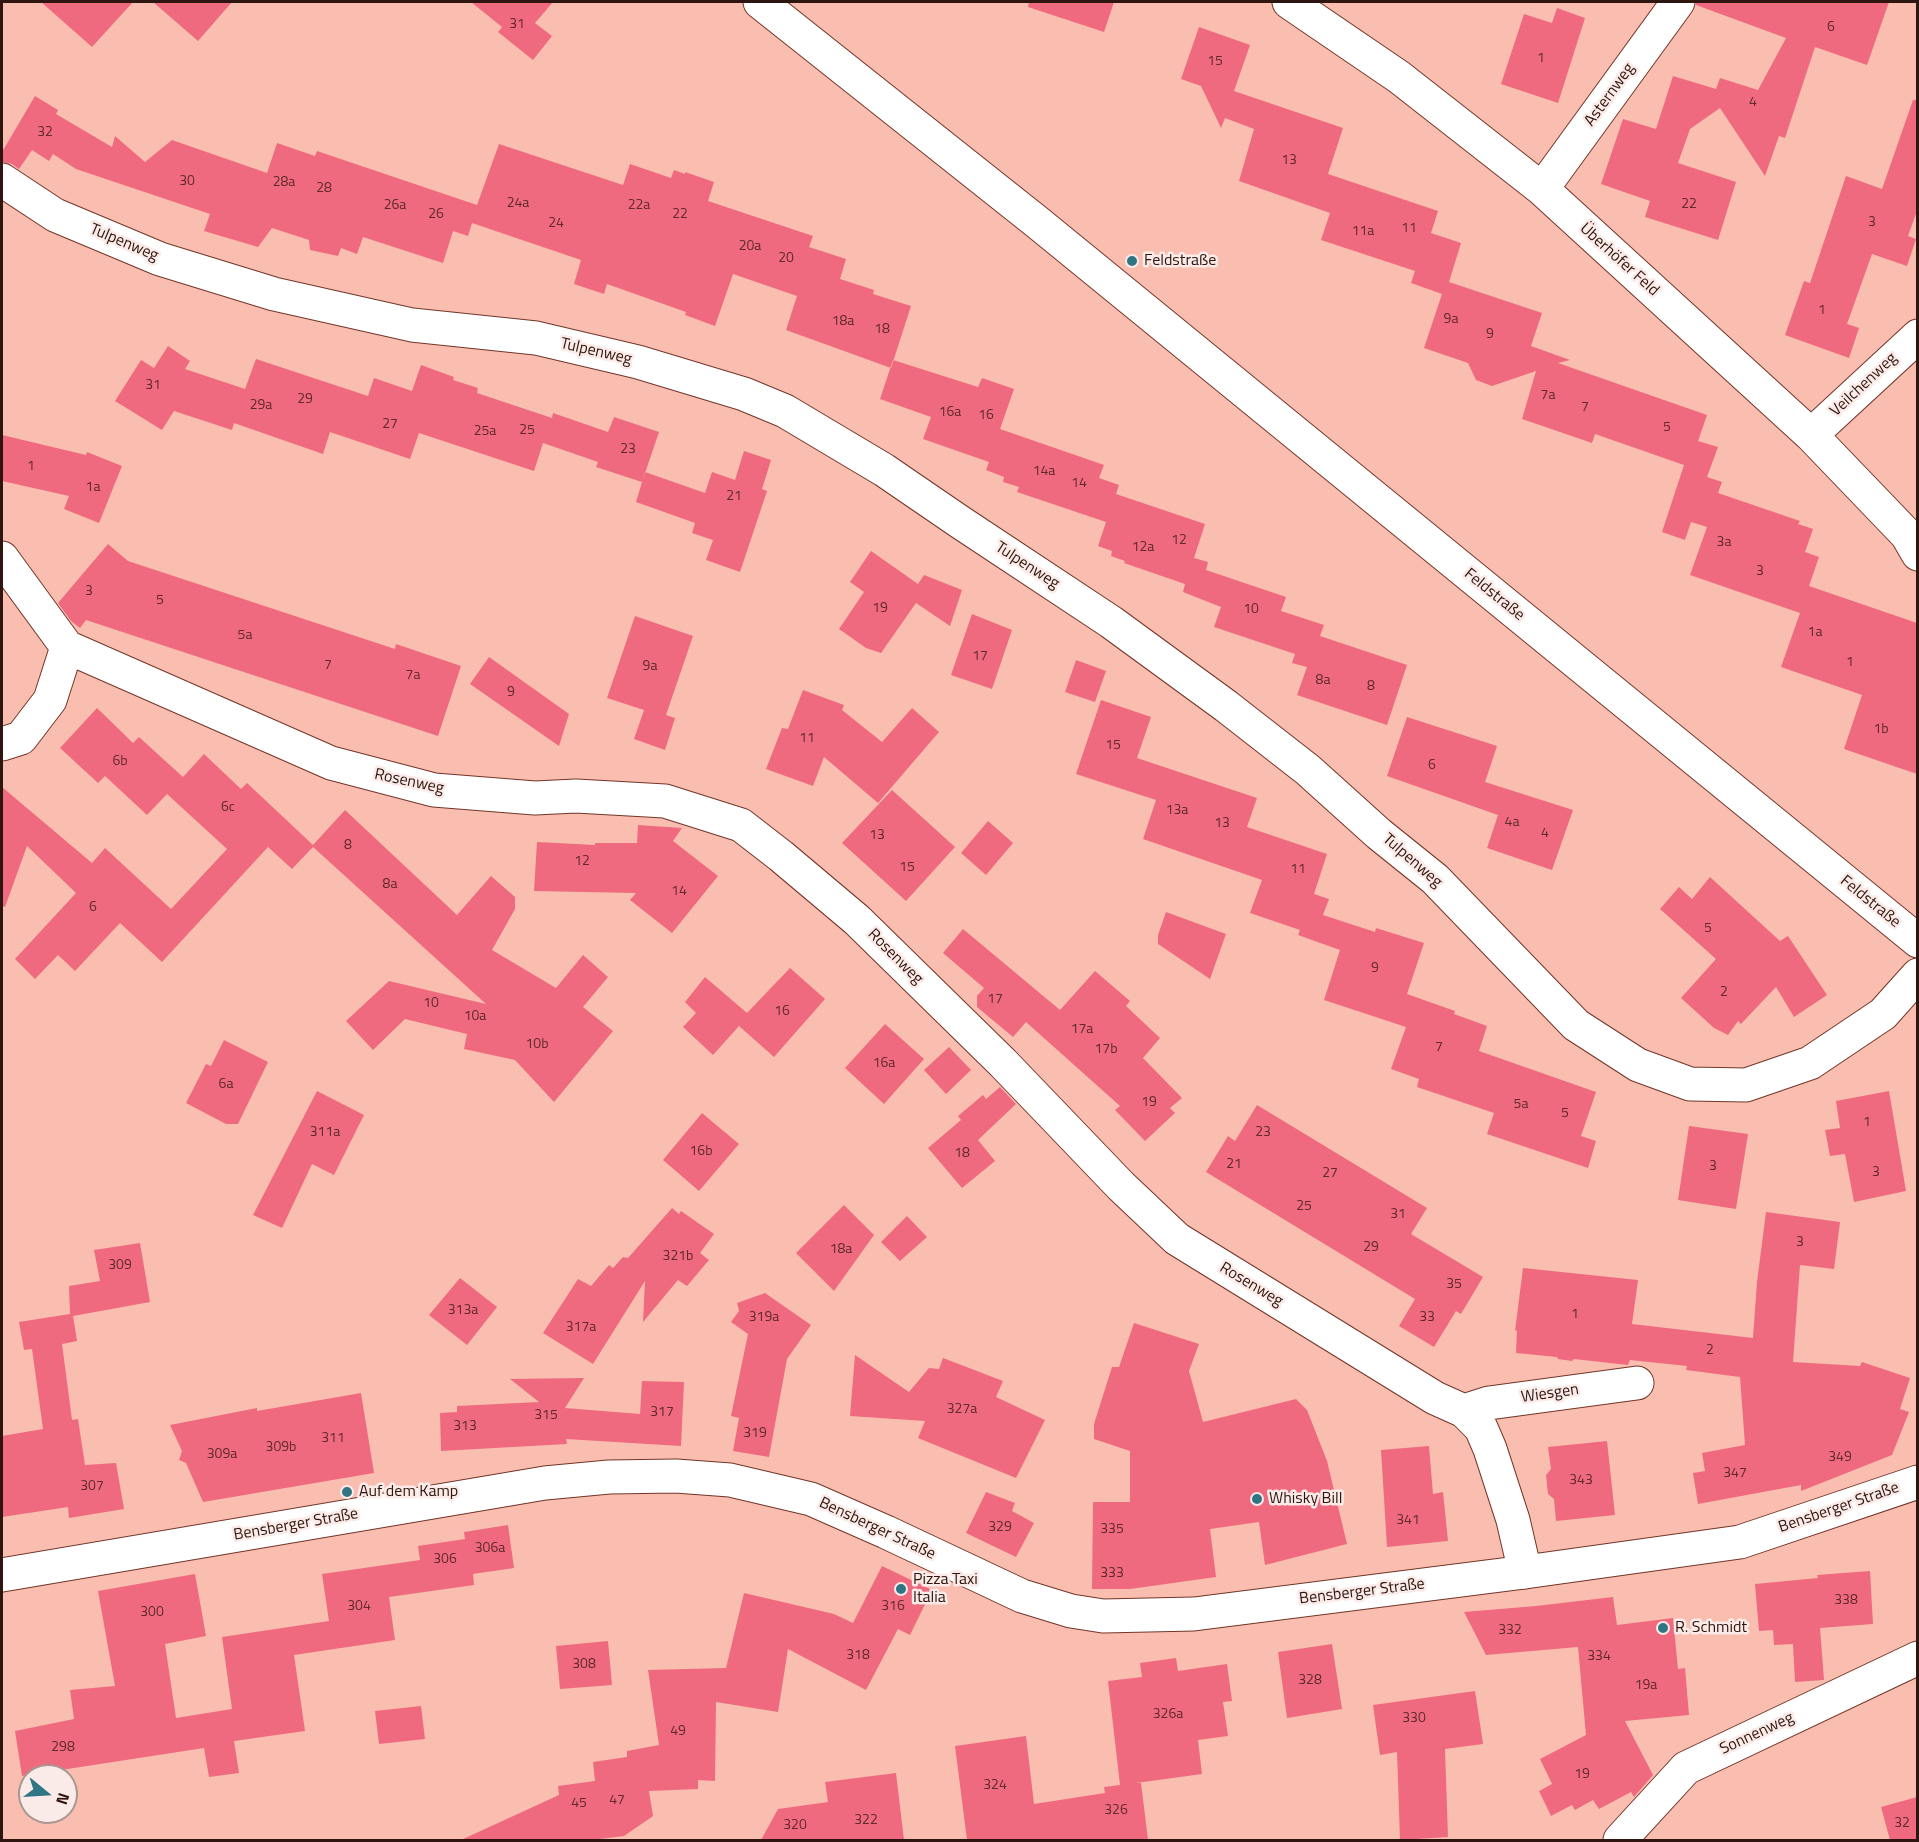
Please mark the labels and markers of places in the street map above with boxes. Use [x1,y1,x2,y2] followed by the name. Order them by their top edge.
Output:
[1144,251,1216,271] place label: Feldstraße
[1125,254,1139,268] marker: Feldstraße
[359,1482,458,1502] place label: Auf dem Kamp
[340,1485,354,1499] marker: Auf dem Kamp
[1269,1489,1342,1509] place label: Whisky Bill
[1250,1492,1264,1506] marker: Whisky Bill
[913,1570,978,1608] place label: Pizza Taxi Italia
[894,1582,908,1596] marker: Pizza Taxi Italia
[1675,1618,1747,1638] place label: R. Schmidt
[1656,1621,1670,1635] marker: R. Schmidt

